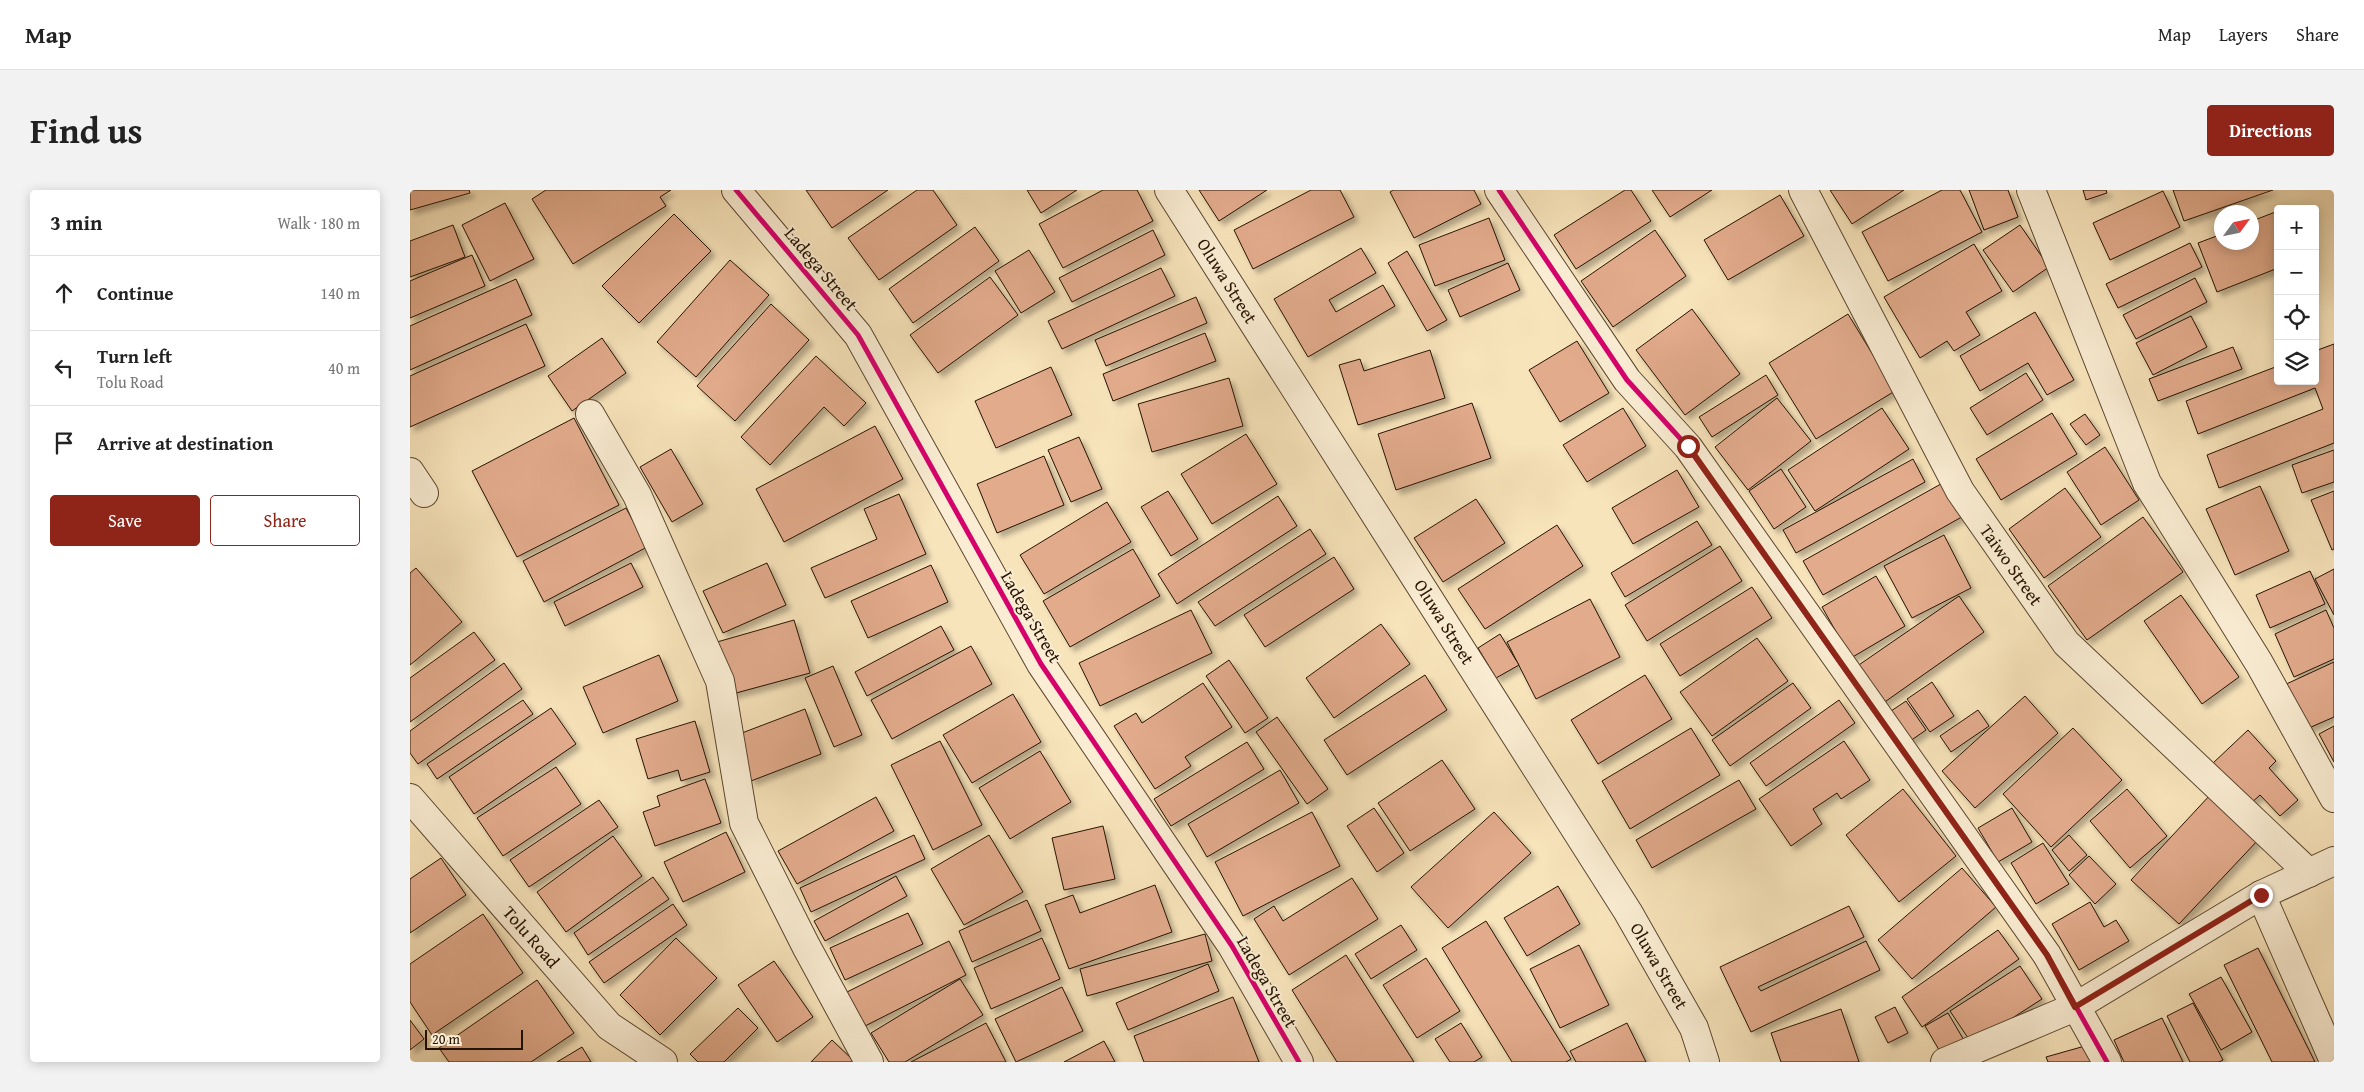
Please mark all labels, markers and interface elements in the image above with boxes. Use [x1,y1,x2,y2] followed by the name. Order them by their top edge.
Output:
[25,17,72,52] text: Map
[2158,21,2191,48] text: Map
[2219,21,2268,48] text: Layers
[2296,21,2339,48] text: Share
[30,105,143,156] text: Find us
[2207,105,2334,156] button: Directions
[2214,205,2259,250] north arrow
[2274,205,2319,385] map controls
[2274,205,2319,250] button: +
[50,207,102,238] text: 3 min
[277,211,360,235] text: Walk · 180 m
[778,221,865,317] street label: Ladega Street
[1190,233,1265,329] street label: Oluwa Street
[2274,250,2319,295] button: −
[50,279,78,307] icon: ahead
[97,279,174,307] text: Continue
[320,281,360,305] text: 140 m
[2274,295,2319,340] button: locate
[2274,340,2319,385] button: layers
[97,342,172,370] text: Turn left
[50,354,78,382] icon: left
[328,356,360,380] text: 40 m
[97,370,164,394] text: Tolu Road
[50,429,78,457] icon: arrive
[97,429,273,457] text: Arrive at destination
[1677,435,1700,458] route start
[50,495,200,546] button: Save
[210,495,360,546] button: Share
[1973,518,2050,612] street label: Taiwo Street
[994,566,1069,668] street label: Ladega Street
[1407,574,1482,670] street label: Oluwa Street
[2250,884,2273,907] route end
[497,900,566,974] street label: Tolu Road
[1624,917,1696,1015] street label: Oluwa Street
[1230,931,1305,1033] street label: Ladega Street
[425,1027,522,1050] scale bar
[432,1029,460,1049] text: 20 m

